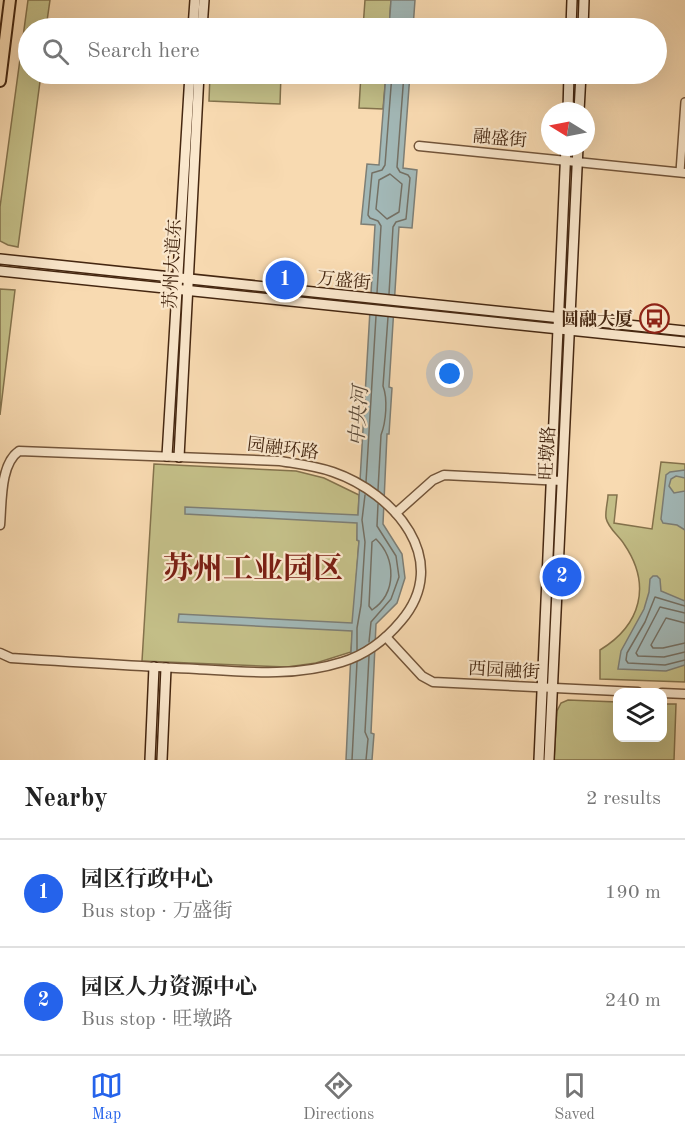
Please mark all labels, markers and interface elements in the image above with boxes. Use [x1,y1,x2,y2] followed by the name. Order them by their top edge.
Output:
[18,18,667,84] search box
[39,35,72,68] icon: search
[87,40,200,62] text: Search here
[541,102,595,156] north arrow
[472,126,528,150] street label: 融盛街
[160,219,184,309] street label: 苏州大道东
[266,258,304,302] pin: 1
[316,267,372,293] street label: 万盛街
[638,303,670,335] bus stop icon: 圆融大厦
[561,309,633,329] place label: 圆融大厦
[435,359,464,388] your location
[346,382,372,447] water label: 中央河
[536,426,558,480] street label: 旺墩路
[246,434,320,462] street label: 园融环路
[163,552,343,585] district label: 苏州工业园区
[542,554,582,600] pin: 2
[468,659,540,682] street label: 西园融街
[613,688,667,742] map controls
[613,688,667,742] button: layers
[24,786,108,812] text: Nearby
[586,789,661,809] text: 2 results
[81,869,213,891] text: 园区行政中心
[38,883,49,903] text: 1
[605,883,661,903] text: 190 m
[81,902,233,922] text: Bus stop · 万盛街
[81,977,257,999] text: 园区人力资源中心
[38,991,49,1011] text: 2
[605,991,661,1011] text: 240 m
[81,1010,233,1030] text: Bus stop · 旺墩路
[90,1069,123,1125] tab: Map
[303,1069,374,1125] tab: Directions
[554,1069,595,1125] tab: Saved

